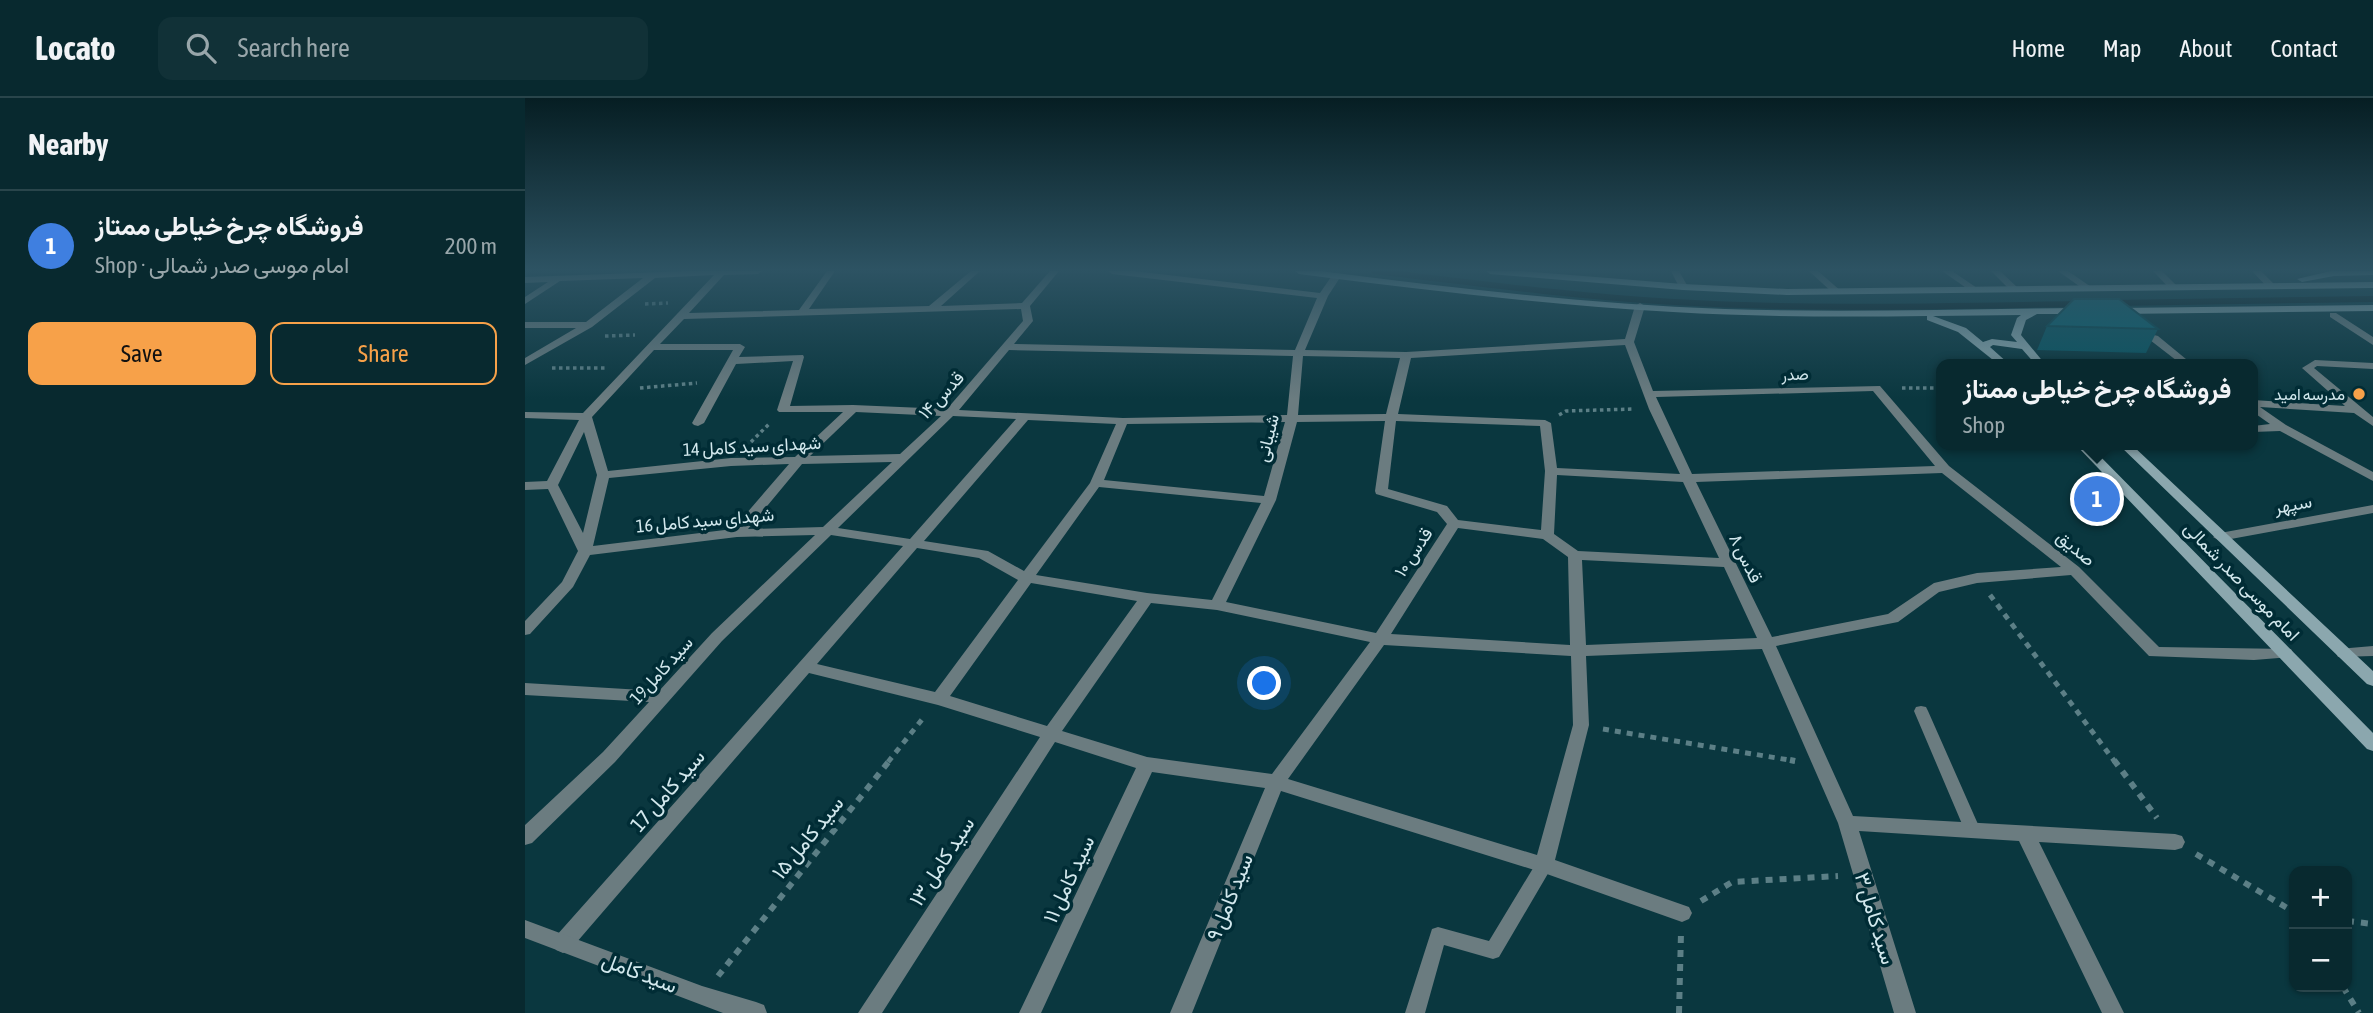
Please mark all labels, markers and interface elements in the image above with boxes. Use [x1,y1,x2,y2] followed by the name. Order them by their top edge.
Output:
[158,17,648,80] search box
[35,29,116,67] text: Locato
[182,29,220,67] icon: search
[238,33,350,63] text: Search here
[2011,35,2065,62] text: Home
[2103,35,2141,62] text: Map
[2179,35,2232,62] text: About
[2270,35,2338,62] text: Contact
[28,127,108,161] text: Nearby
[95,211,364,241] text: فروشگاه چرخ خیاطی ممتاز
[46,233,56,259] text: 1
[445,233,497,259] text: 200 m
[95,252,349,278] text: Shop · امام موسی صدر شمالی
[28,322,256,385] button: Save
[270,322,497,385] button: Share
[1936,359,2258,450] popup
[1780,365,1809,386] street label: صدر
[914,367,969,424] street label: قدس ۱۴
[1963,374,2231,404] text: فروشگاه چرخ خیاطی ممتاز
[2274,385,2345,405] place label: مدرسه امید
[2351,386,2367,402] marker: مدرسه امید
[1251,412,1284,464] street label: شیبانی
[1963,412,2005,438] text: Shop
[682,432,822,461] street label: شهدای سید کامل 14
[2074,473,2120,525] pin: 1
[2272,490,2314,520] street label: سپهر
[635,504,775,537] street label: شهدای سید کامل 16
[2178,517,2304,646] street label: امام موسی صدر شمالی
[1389,523,1437,581] street label: قدس ۱۰
[2052,526,2100,571] street label: صدیق
[1724,530,1767,586] street label: قدس ۸
[625,632,698,709] street label: سید کامل19
[1247,666,1281,700] your location
[625,744,710,837] street label: سید کامل 17
[766,791,848,884] street label: سید کامل ۱۵
[903,812,979,910] street label: سید کامل ۱۳
[1037,832,1099,927] street label: سید کامل ۱۱
[1201,850,1258,944] street label: سید کامل ۹
[2289,866,2352,992] map controls
[2289,866,2352,929] button: +
[1850,869,1901,967] street label: سید کامل ۳
[2289,929,2352,992] button: −
[599,947,681,998] street label: سید کامل

